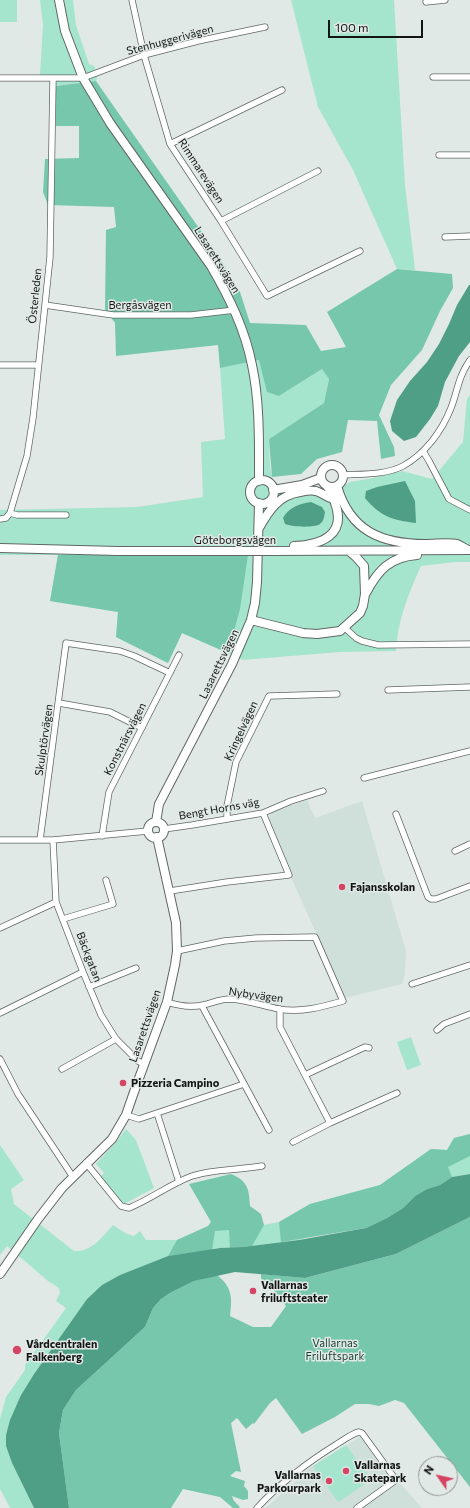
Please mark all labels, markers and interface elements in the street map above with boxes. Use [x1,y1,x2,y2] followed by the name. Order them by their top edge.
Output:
[330,12,425,38] scale bar
[335,20,369,34] text: 100 m
[125,22,215,58] street label: Stenhuggerivägen
[175,136,227,206] street label: Rimmarevägen
[191,224,243,296] street label: Lasarettsvägen
[26,268,44,324] street label: Österleden
[109,298,171,312] street label: Bergåsvägen
[194,533,276,547] street label: Göteborgsvägen
[196,627,242,701] street label: Lasarettsvägen
[221,699,261,763] street label: Kringelvägen
[101,701,149,777] street label: Konstnärsvägen
[32,703,56,777] street label: Skulptörvägen
[178,795,260,823] street label: Bengt Horns väg
[350,880,415,894] place label: Fajansskolan
[337,882,347,892] marker: Fajansskolan
[73,930,105,984] street label: Bäckgatan
[228,985,284,1005] street label: Nybyvägen
[126,988,164,1064] street label: Lasarettsvägen
[131,1076,219,1090] place label: Pizzeria Campino
[118,1078,128,1088] marker: Pizzeria Campino
[261,1278,328,1304] place label: Vallarnas friluftsteater
[248,1286,258,1296] marker: Vallarnas friluftsteater
[306,1336,364,1362] park label: Vallarnas Friluftspark
[26,1337,97,1363] place label: Vårdcentralen Falkenberg
[11,1344,23,1356] marker: Vårdcentralen Falkenberg
[418,1456,458,1496] north arrow
[354,1458,406,1484] place label: Vallarnas Skatepark
[421,1463,436,1477] text: N
[341,1466,351,1476] marker: Vallarnas Skatepark
[257,1468,321,1494] place label: Vallarnas Parkourpark
[324,1476,334,1486] marker: Vallarnas Parkourpark

